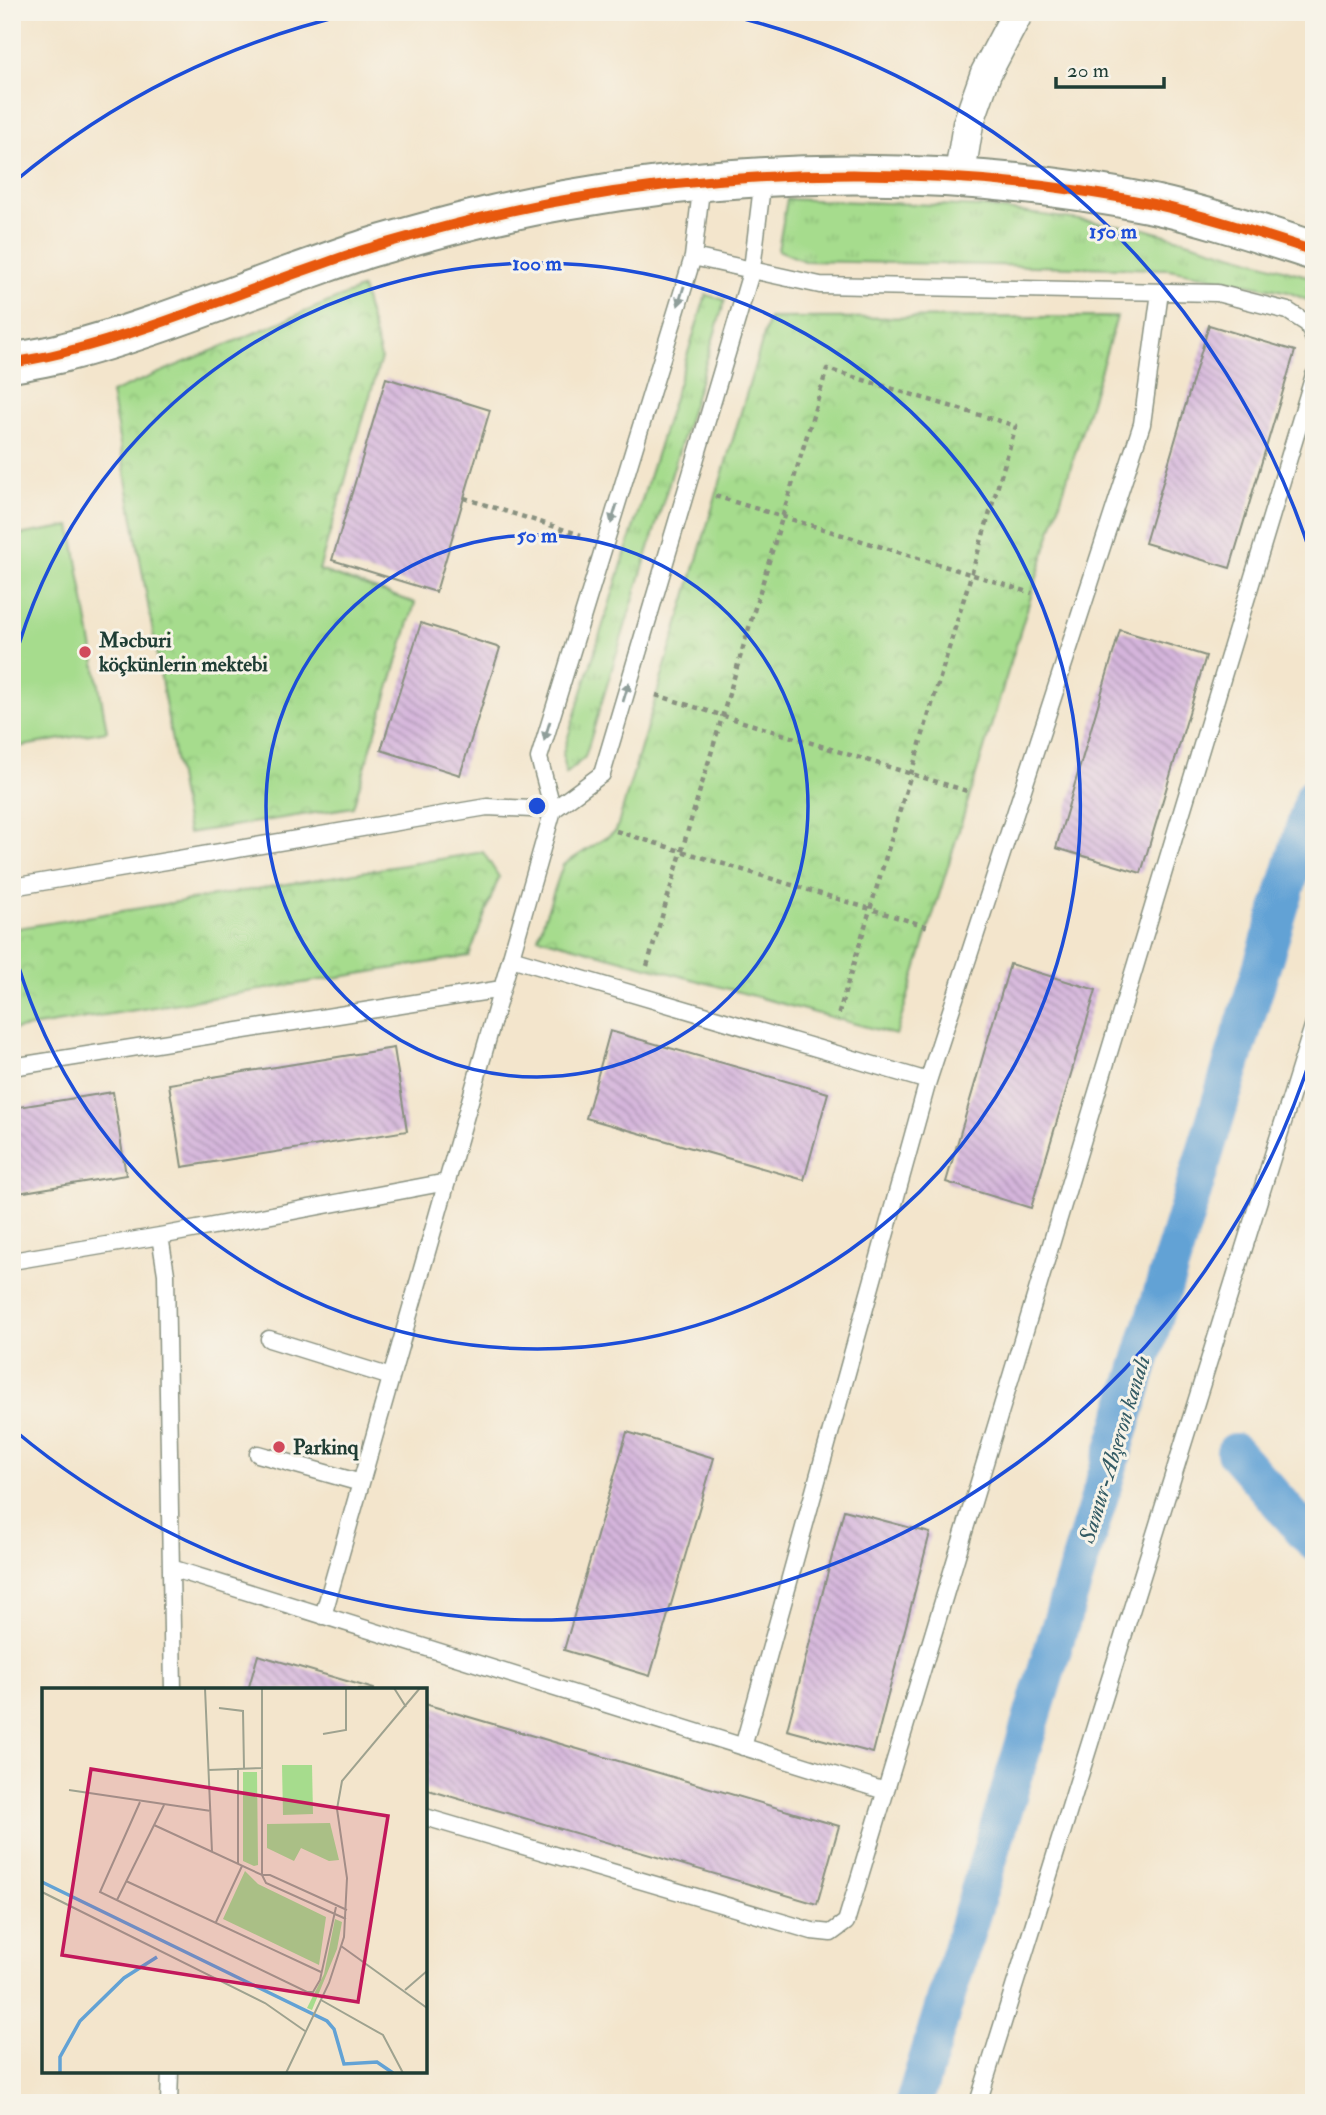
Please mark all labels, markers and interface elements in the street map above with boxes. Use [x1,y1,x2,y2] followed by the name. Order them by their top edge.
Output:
[1056,46,1165,90] scale bar
[1067,57,1109,84] text: 20 m
[1089,218,1138,245] text: 150 m
[512,250,563,277] text: 100 m
[676,286,686,307] one-way arrow
[609,504,619,525] one-way arrow
[517,522,558,549] text: 50 m
[98,627,268,678] place label: Məcburi köçkünlerin mektebi
[77,644,93,660] marker: Məcburi köçkünlerin mektebi
[622,681,632,702] one-way arrow
[542,721,552,742] one-way arrow
[525,794,549,818] centre of rings
[1072,1352,1157,1547] water label: Samur-Abşeron kanalı
[293,1434,360,1461] place label: Parkinq
[271,1439,287,1455] marker: Parkinq
[42,1688,427,2073] inset map

